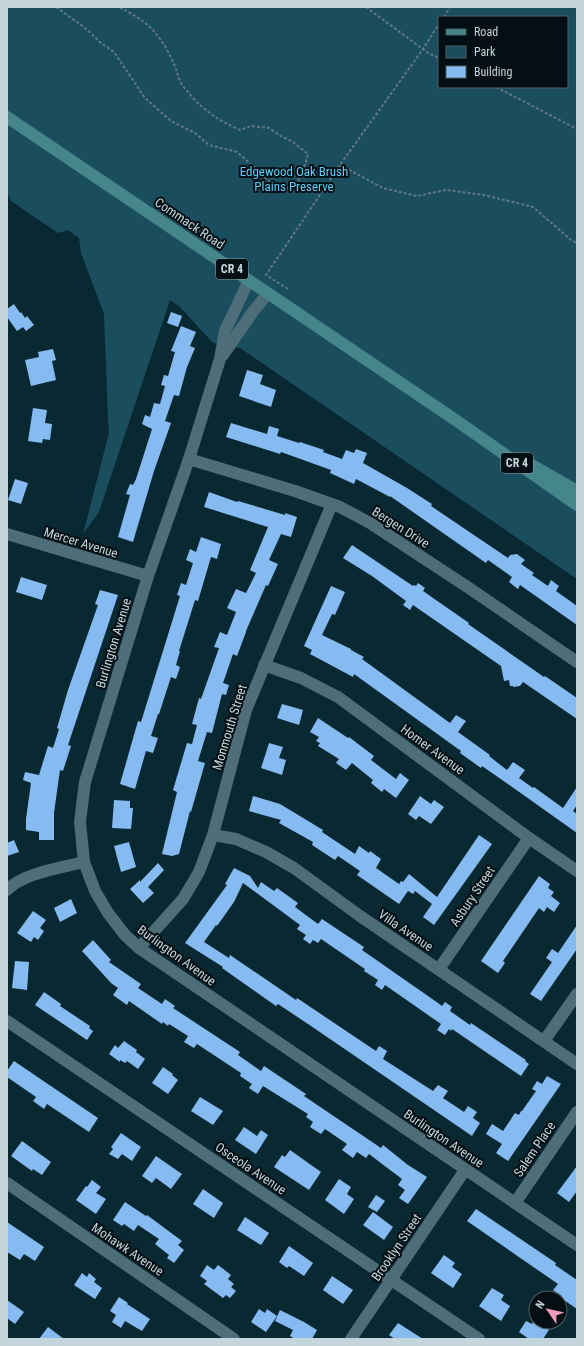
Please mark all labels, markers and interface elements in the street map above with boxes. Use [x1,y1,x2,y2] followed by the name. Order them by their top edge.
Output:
[438,16,568,88] legend
[474,25,498,39] text: Road
[474,45,496,59] text: Park
[474,65,512,79] text: Building
[240,164,348,194] park label: Edgewood Oak Brush Plains Preserve
[152,195,227,252] street label: Commack Road
[216,259,248,279] road number: CR 4
[501,453,533,473] road number: CR 4
[369,504,432,551] street label: Bergen Drive
[42,524,119,561] street label: Mercer Avenue
[93,597,134,690] street label: Burlington Avenue
[209,682,250,772] street label: Monmouth Street
[398,721,467,777] street label: Homer Avenue
[447,863,498,929] street label: Asbury Street
[375,907,436,954] street label: Villa Avenue
[135,922,219,989] street label: Burlington Avenue
[401,1106,486,1171] street label: Burlington Avenue
[510,1119,558,1180] street label: Salem Place
[213,1139,289,1198] street label: Osceola Avenue
[368,1211,425,1284] street label: Brooklyn Street
[89,1220,167,1279] street label: Mohawk Avenue
[528,1290,568,1330] north arrow
[533,1298,548,1311] text: N

